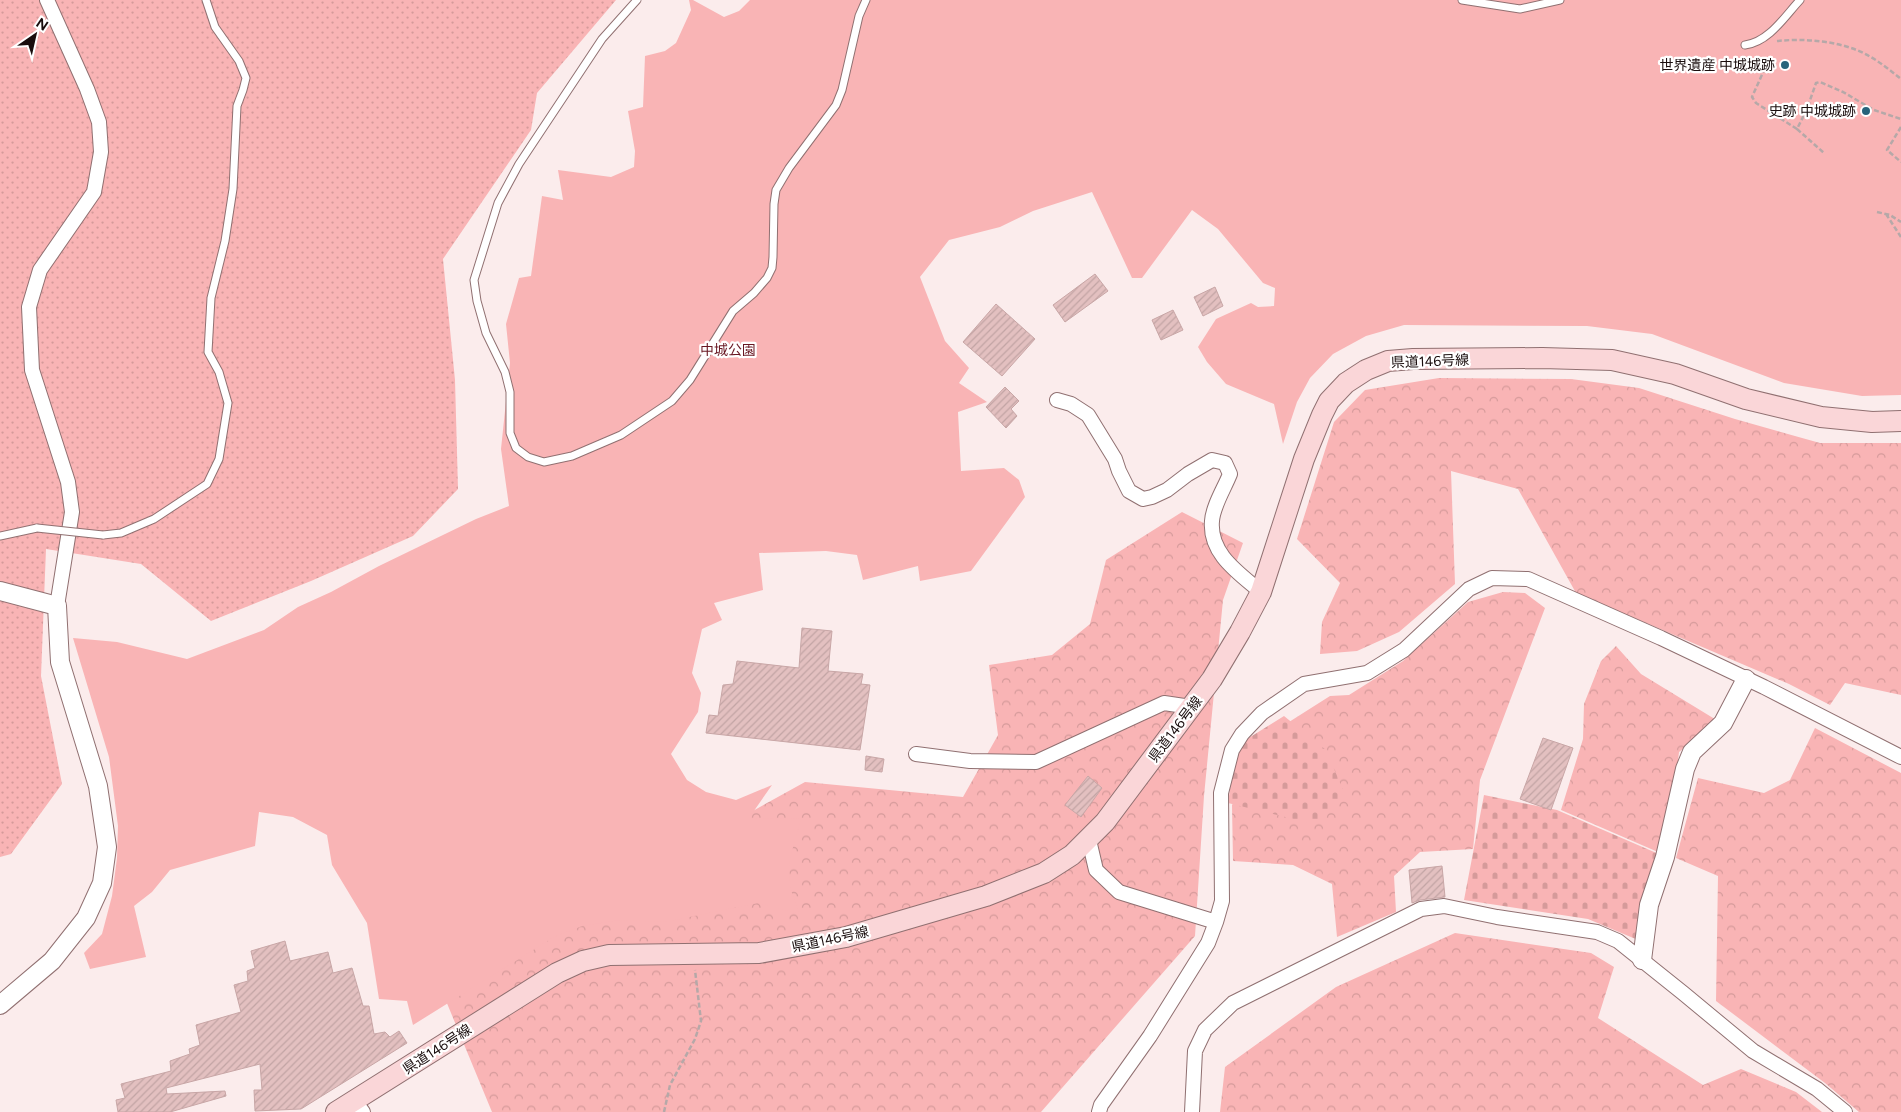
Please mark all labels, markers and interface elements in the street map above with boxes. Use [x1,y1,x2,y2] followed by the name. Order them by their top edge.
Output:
[10,10,60,60] north arrow
[33,15,51,35] text: N
[1660,57,1775,74] place label: 世界遺産 中城城跡
[1779,59,1791,71] marker: 世界遺産 中城城跡
[1769,103,1856,120] place label: 史跡 中城城跡
[1860,105,1872,117] marker: 史跡 中城城跡
[700,342,756,359] park label: 中城公園
[1391,352,1469,371] street label: 県道146号線
[1145,693,1206,766] street label: 県道146号線
[790,923,870,956] street label: 県道146号線
[400,1021,475,1078] street label: 県道146号線

